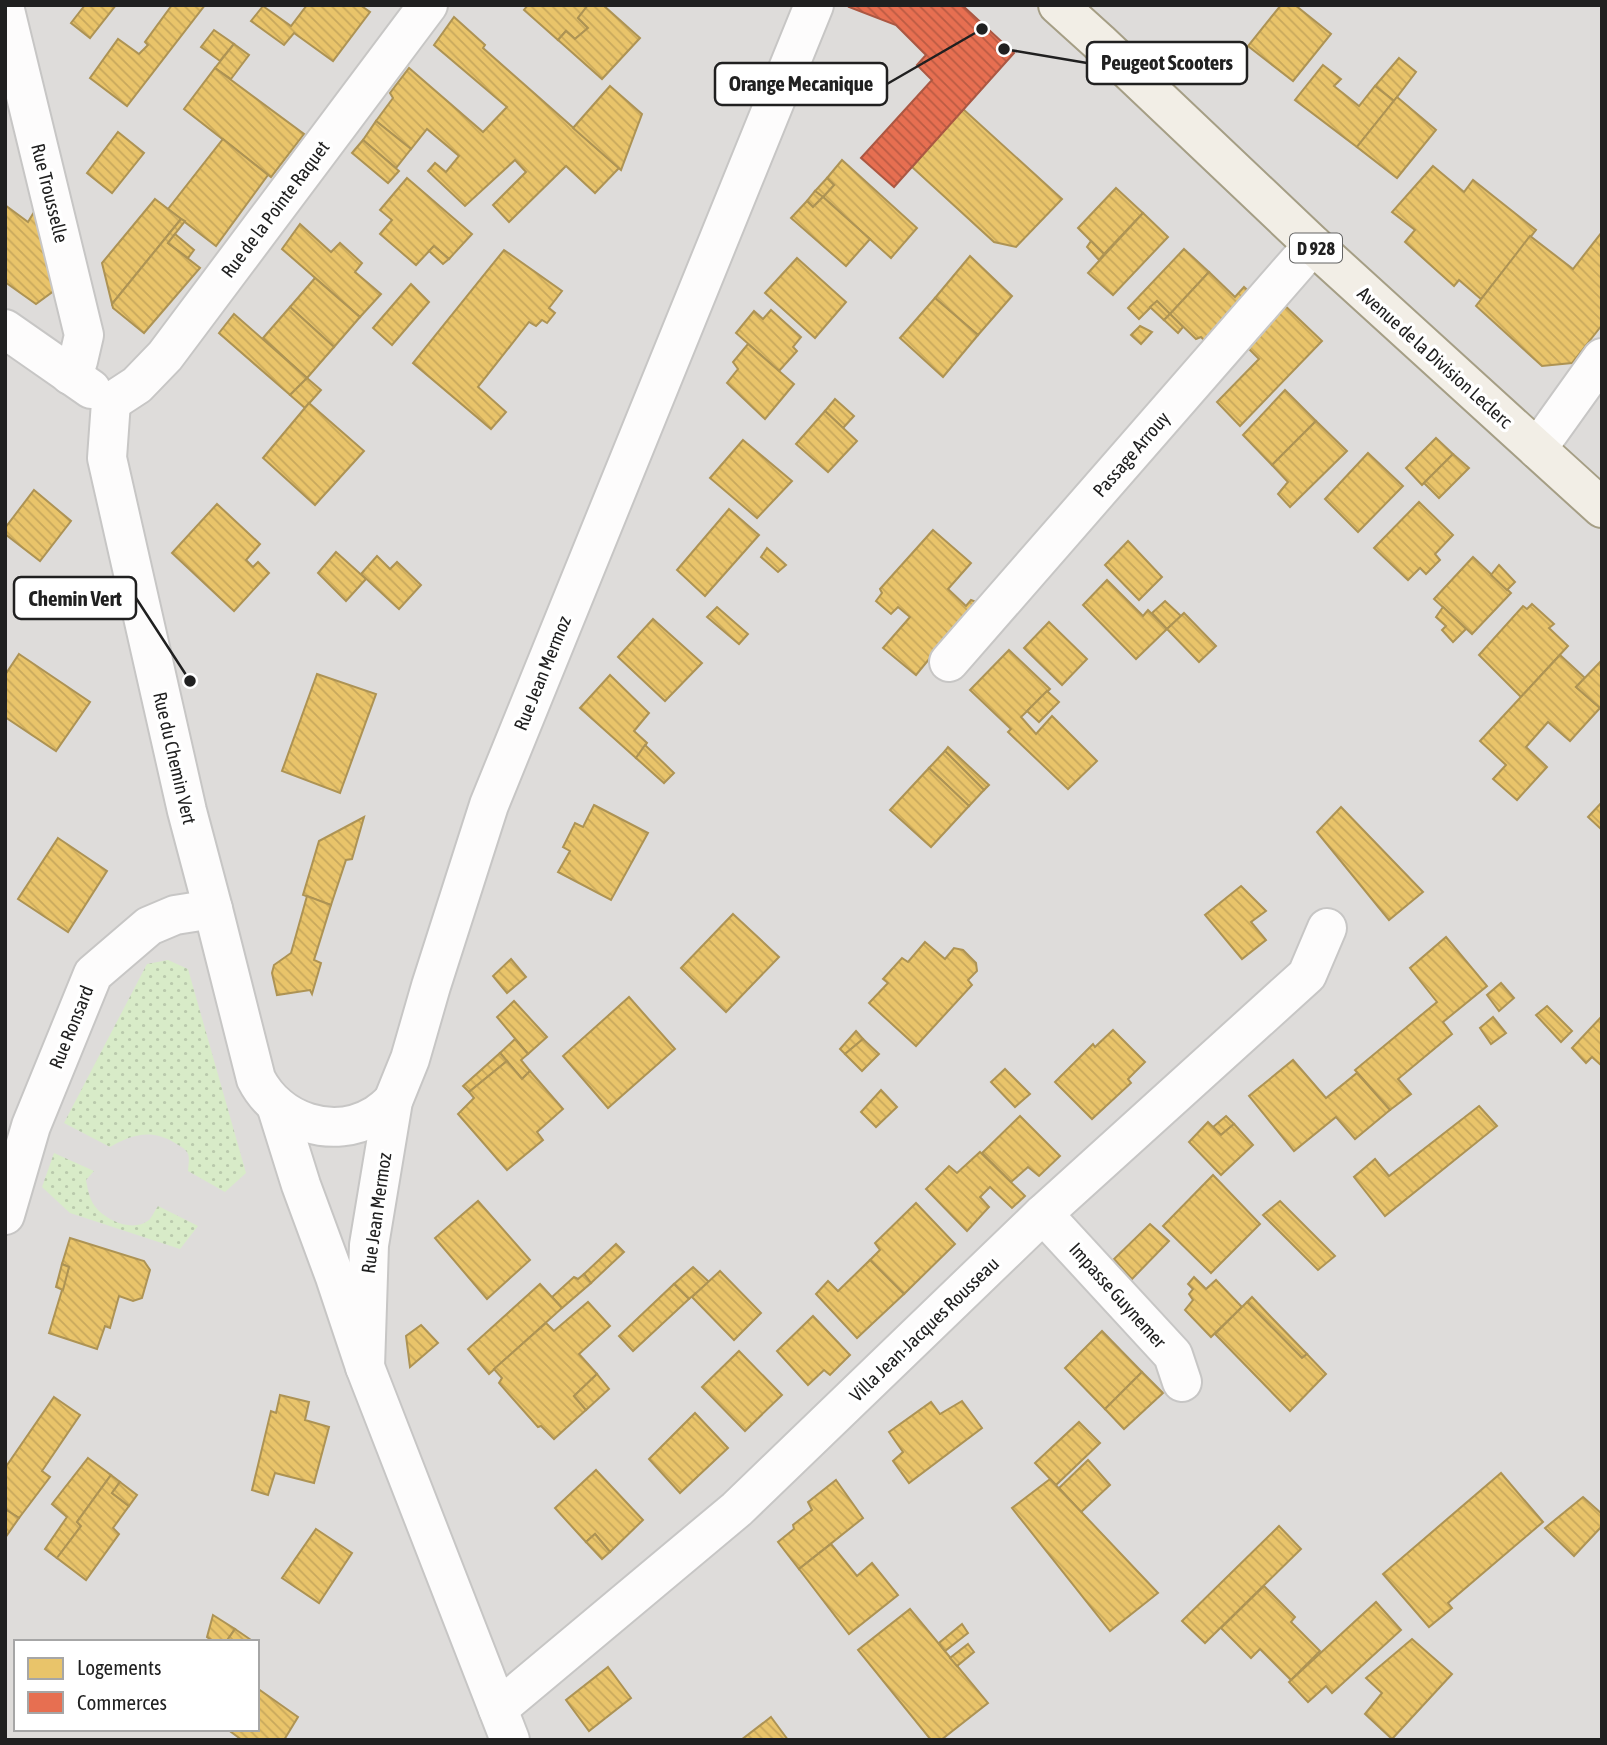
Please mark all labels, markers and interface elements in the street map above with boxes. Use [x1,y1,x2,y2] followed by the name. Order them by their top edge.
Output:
[1087,42,1247,84] callout: Peugeot Scooters
[1101,50,1234,74] text: Peugeot Scooters
[715,63,887,105] callout: Orange Mecanique
[729,71,873,95] text: Orange Mecanique
[216,136,334,282] street label: Rue de la Pointe Raquet
[27,141,73,245] street label: Rue Trousselle
[1290,234,1342,262] road number: D 928
[1353,282,1517,433] street label: Avenue de la Division Leclerc
[1088,407,1174,501] street label: Passage Arrouy
[14,577,136,619] callout: Chemin Vert
[28,586,122,610] text: Chemin Vert
[509,612,575,733] street label: Rue Jean Mermoz
[149,690,201,826] street label: Rue du Chemin Vert
[44,982,98,1072] street label: Rue Ronsard
[357,1151,395,1275] street label: Rue Jean Mermoz
[1065,1238,1171,1352] street label: Impasse Guynemer
[845,1252,1003,1406] street label: Villa Jean-Jacques Rousseau
[14,1640,259,1731] legend
[77,1655,161,1679] text: Logements
[77,1690,167,1714] text: Commerces

